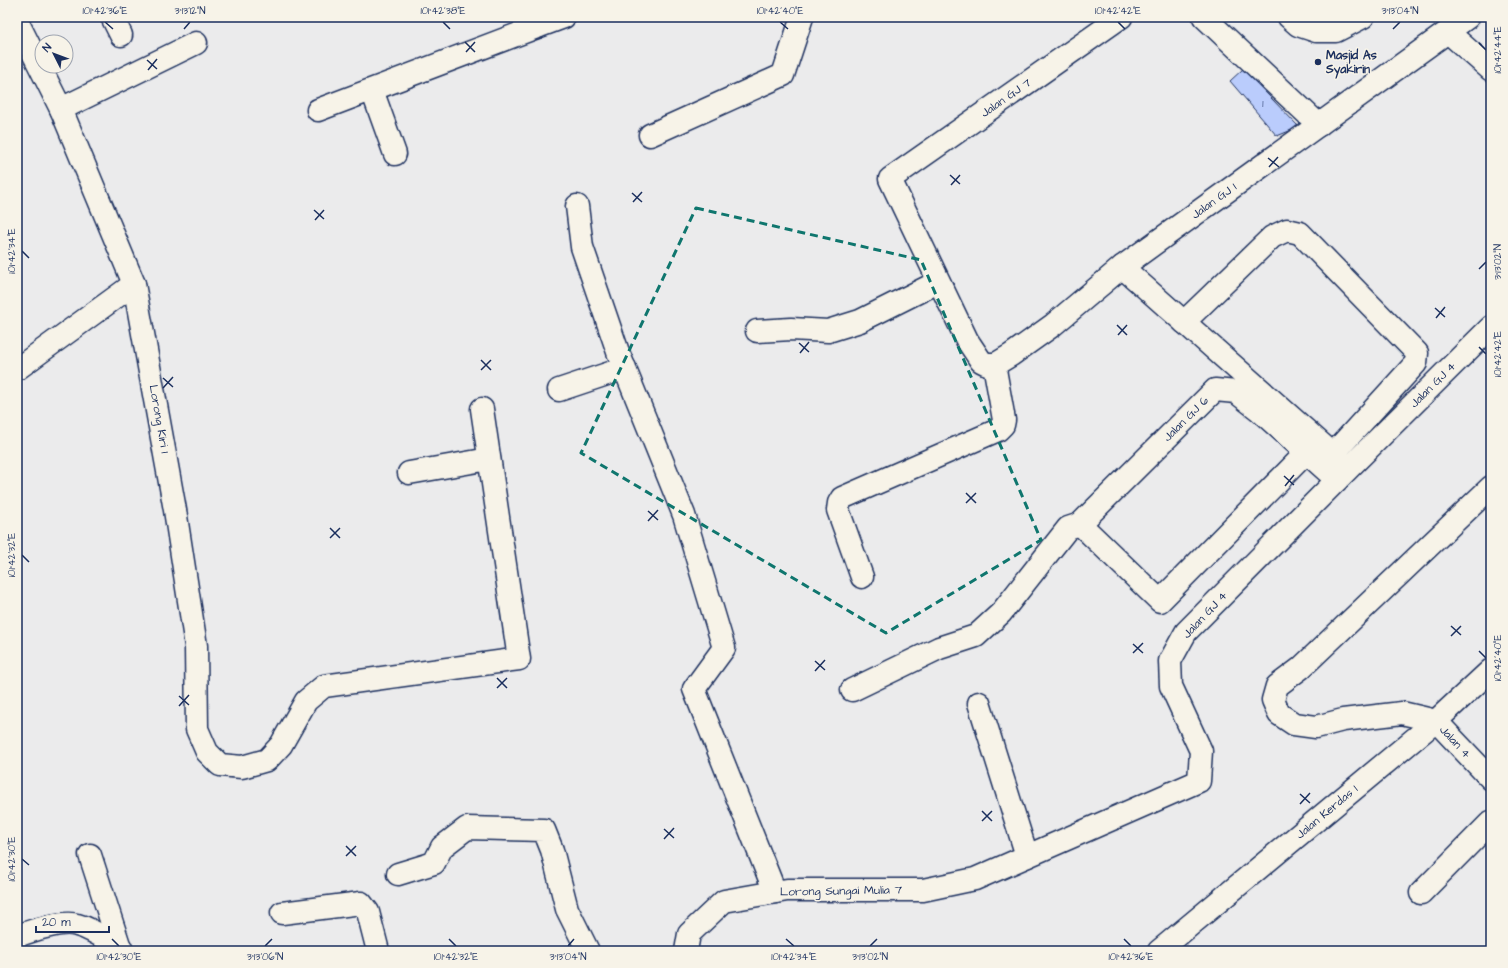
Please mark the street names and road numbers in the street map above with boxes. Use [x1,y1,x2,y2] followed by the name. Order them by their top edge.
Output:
[977,74,1035,122] street label: Jalan GJ 7
[1188,178,1241,223] street label: Jalan GJ 1
[1406,358,1460,412] street label: Jalan GJ 4
[144,383,173,455] street label: Lorong Kiri 1
[1159,392,1213,446] street label: Jalan GJ 6
[1179,588,1231,642] street label: Jalan GJ 4
[1435,722,1475,762] street label: Jalan 4
[1292,781,1362,843] street label: Jalan Kerdas 1
[780,881,903,902] street label: Lorong Sungai Mulia 7

